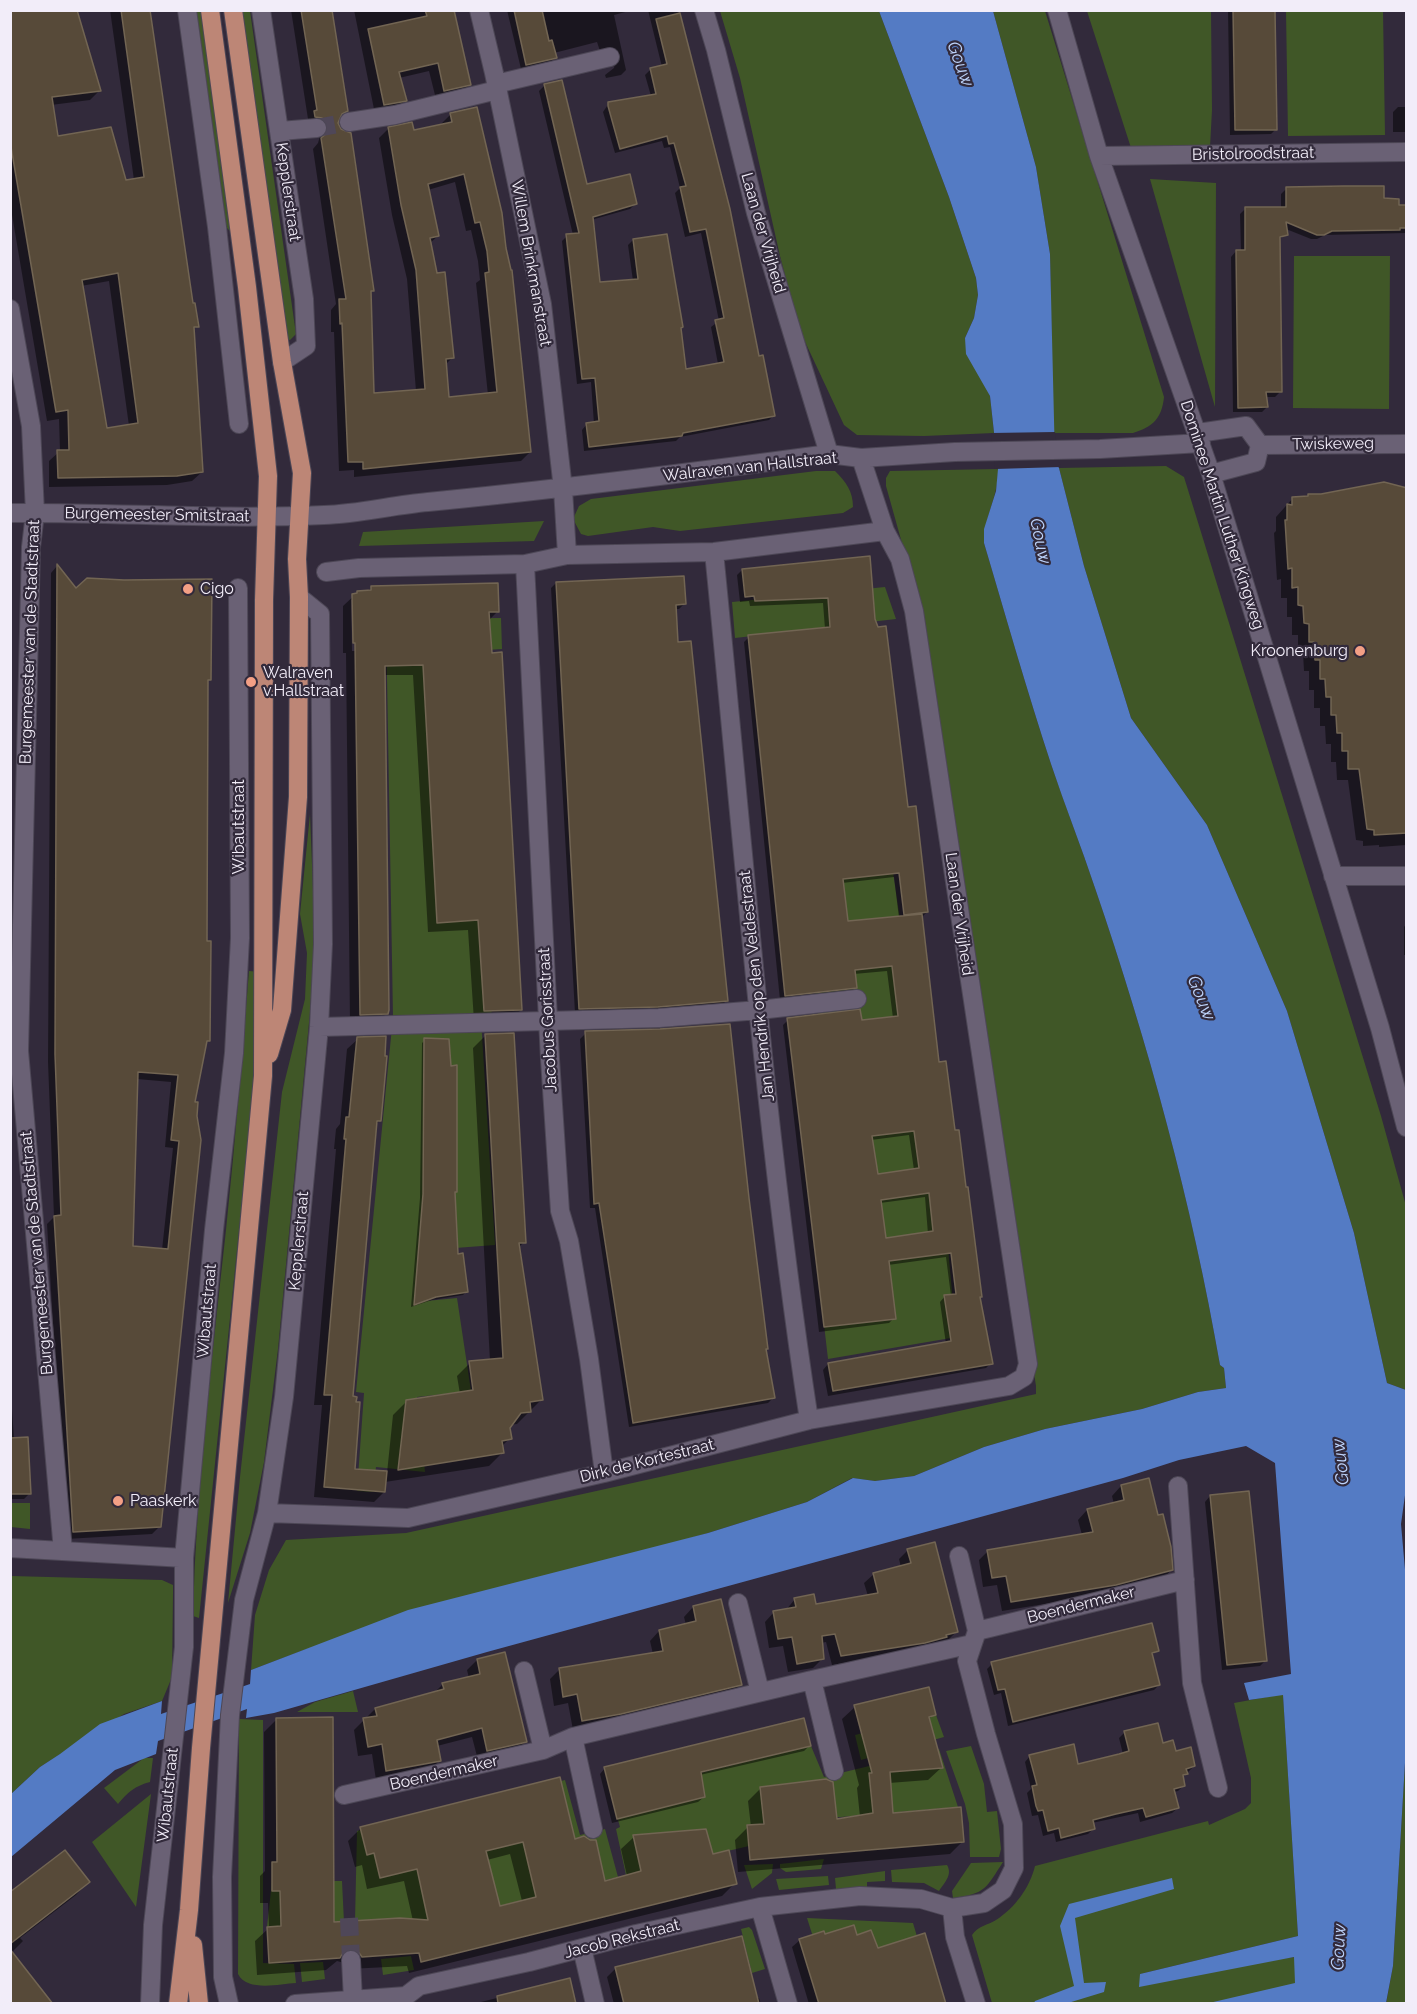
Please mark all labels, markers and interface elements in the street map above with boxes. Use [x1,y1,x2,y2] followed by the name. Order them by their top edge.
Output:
[942,38,978,90] water label: Gouw
[272,141,304,243] street label: Kepplerstraat
[1192,143,1314,165] street label: Bristolroodstraat
[737,171,789,295] street label: Laan der Vrijheid
[507,178,555,348] street label: Willem Brinkmanstraat
[1176,398,1268,632] street label: Dominee Martin Luther Kingweg
[1292,434,1374,454] street label: Twiskeweg
[662,448,838,486] street label: Walraven van Hallstraat
[64,504,250,526] street label: Burgemeester Smitstraat
[1025,516,1055,566] water label: Gouw
[16,519,44,765] street label: Burgemeester van de Stadtstraat
[200,579,234,599] place label: Cigo
[181,582,195,596] marker: Cigo
[1251,641,1348,661] place label: Kroonenburg
[1353,644,1367,658] marker: Kroonenburg
[263,663,344,701] place label: Walraven v.Hallstraat
[244,675,258,689] marker: Walraven v.Hallstraat
[229,779,249,875] street label: Wibautstraat
[941,851,977,977] street label: Laan der Vrijheid
[735,870,779,1102] street label: Jan Hendrik op den Veldestraat
[535,947,561,1093] street label: Jacobus Gorisstraat
[1182,972,1220,1024] water label: Gouw
[17,1130,57,1376] street label: Burgemeester van de Stadtstraat
[285,1191,313,1291] street label: Kepplerstraat
[193,1263,221,1359] street label: Wibautstraat
[578,1435,716,1487] street label: Dirk de Kortestraat
[1328,1438,1354,1486] water label: Gouw
[130,1491,197,1511] place label: Paaskerk
[111,1494,125,1508] marker: Paaskerk
[1025,1582,1137,1628] street label: Boendermaker
[153,1747,183,1843] street label: Wibautstraat
[388,1751,500,1795] street label: Boendermaker
[562,1915,682,1963] street label: Jacob Rekstraat
[1327,1923,1351,1971] water label: Gouw

